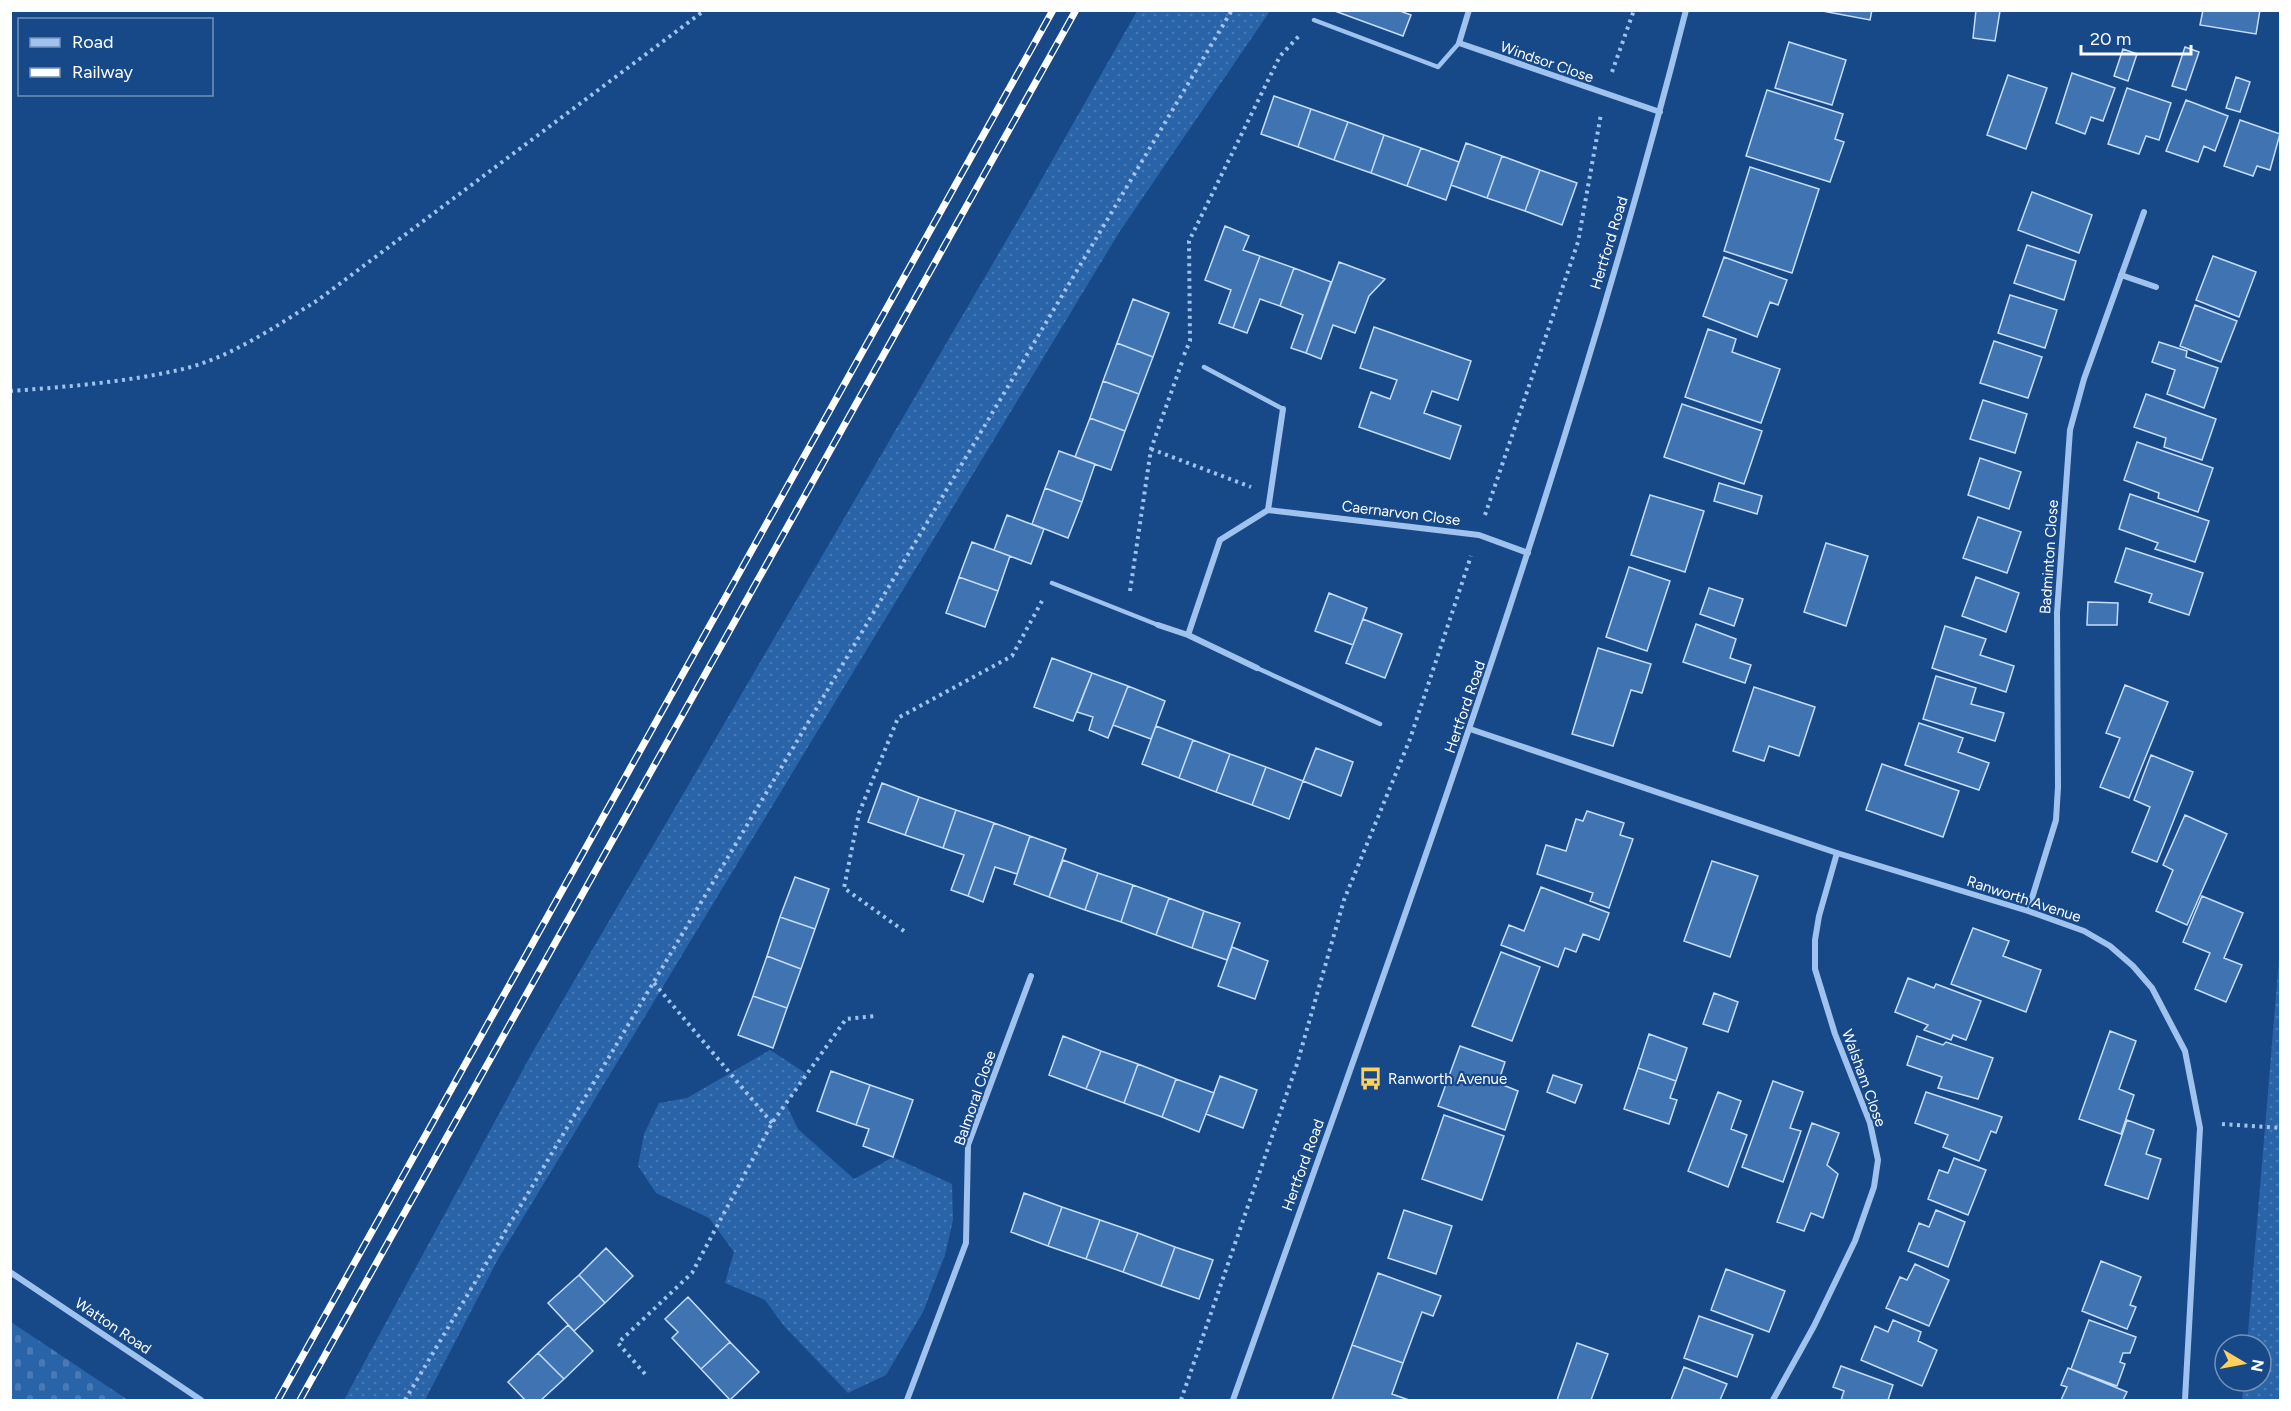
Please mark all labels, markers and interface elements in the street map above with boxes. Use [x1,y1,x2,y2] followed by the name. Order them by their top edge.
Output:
[18,18,213,96] legend
[2081,18,2190,56] scale bar
[2090,28,2131,50] text: 20 m
[72,31,113,53] text: Road
[1498,38,1596,86] street label: Windsor Close
[72,61,134,83] text: Railway
[1586,194,1632,292] street label: Hertford Road
[1341,497,1461,529] street label: Caernarvon Close
[2036,499,2062,615] street label: Badminton Close
[1441,658,1489,756] street label: Hertford Road
[1965,872,2083,926] street label: Ranworth Avenue
[1838,1027,1890,1129] street label: Walsham Close
[950,1048,1000,1148] street label: Balmoral Close
[1357,1066,1383,1092] bus stop icon: Ranworth Avenue
[1388,1070,1507,1088] place label: Ranworth Avenue
[1278,1117,1328,1213] street label: Hertford Road
[71,1294,155,1358] street label: Watton Road
[2213,1333,2273,1393] north arrow
[2247,1358,2268,1373] text: N

